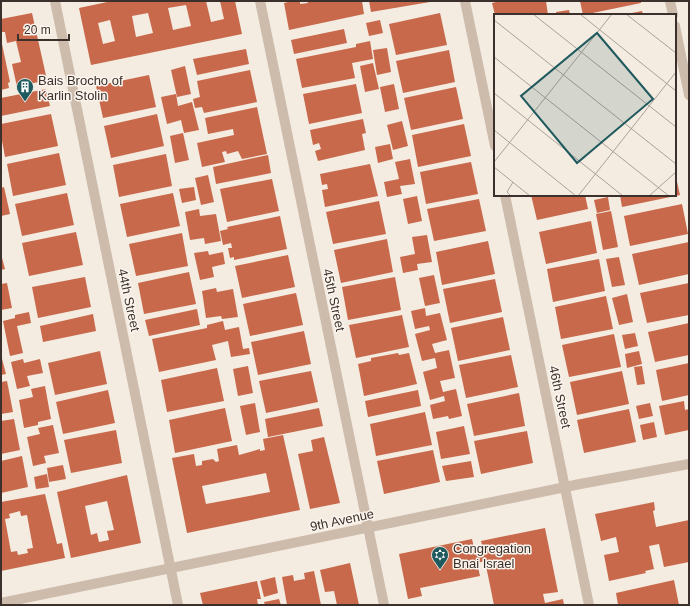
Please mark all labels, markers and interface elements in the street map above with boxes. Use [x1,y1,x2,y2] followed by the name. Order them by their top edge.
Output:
[494,14,676,196] inset map
[18,16,69,42] scale bar
[24,23,51,37] text: 20 m
[38,73,123,103] place label: Bais Brocho of Karlin Stolin
[15,77,35,102] building icon: Bais Brocho of Karlin Stolin
[115,267,143,333] street label: 44th Street
[320,267,348,333] street label: 45th Street
[546,364,574,430] street label: 46th Street
[309,506,375,534] street label: 9th Avenue
[453,541,531,571] place label: Congregation Bnai Israel
[430,545,450,570] synagogue icon: Congregation Bnai Israel

